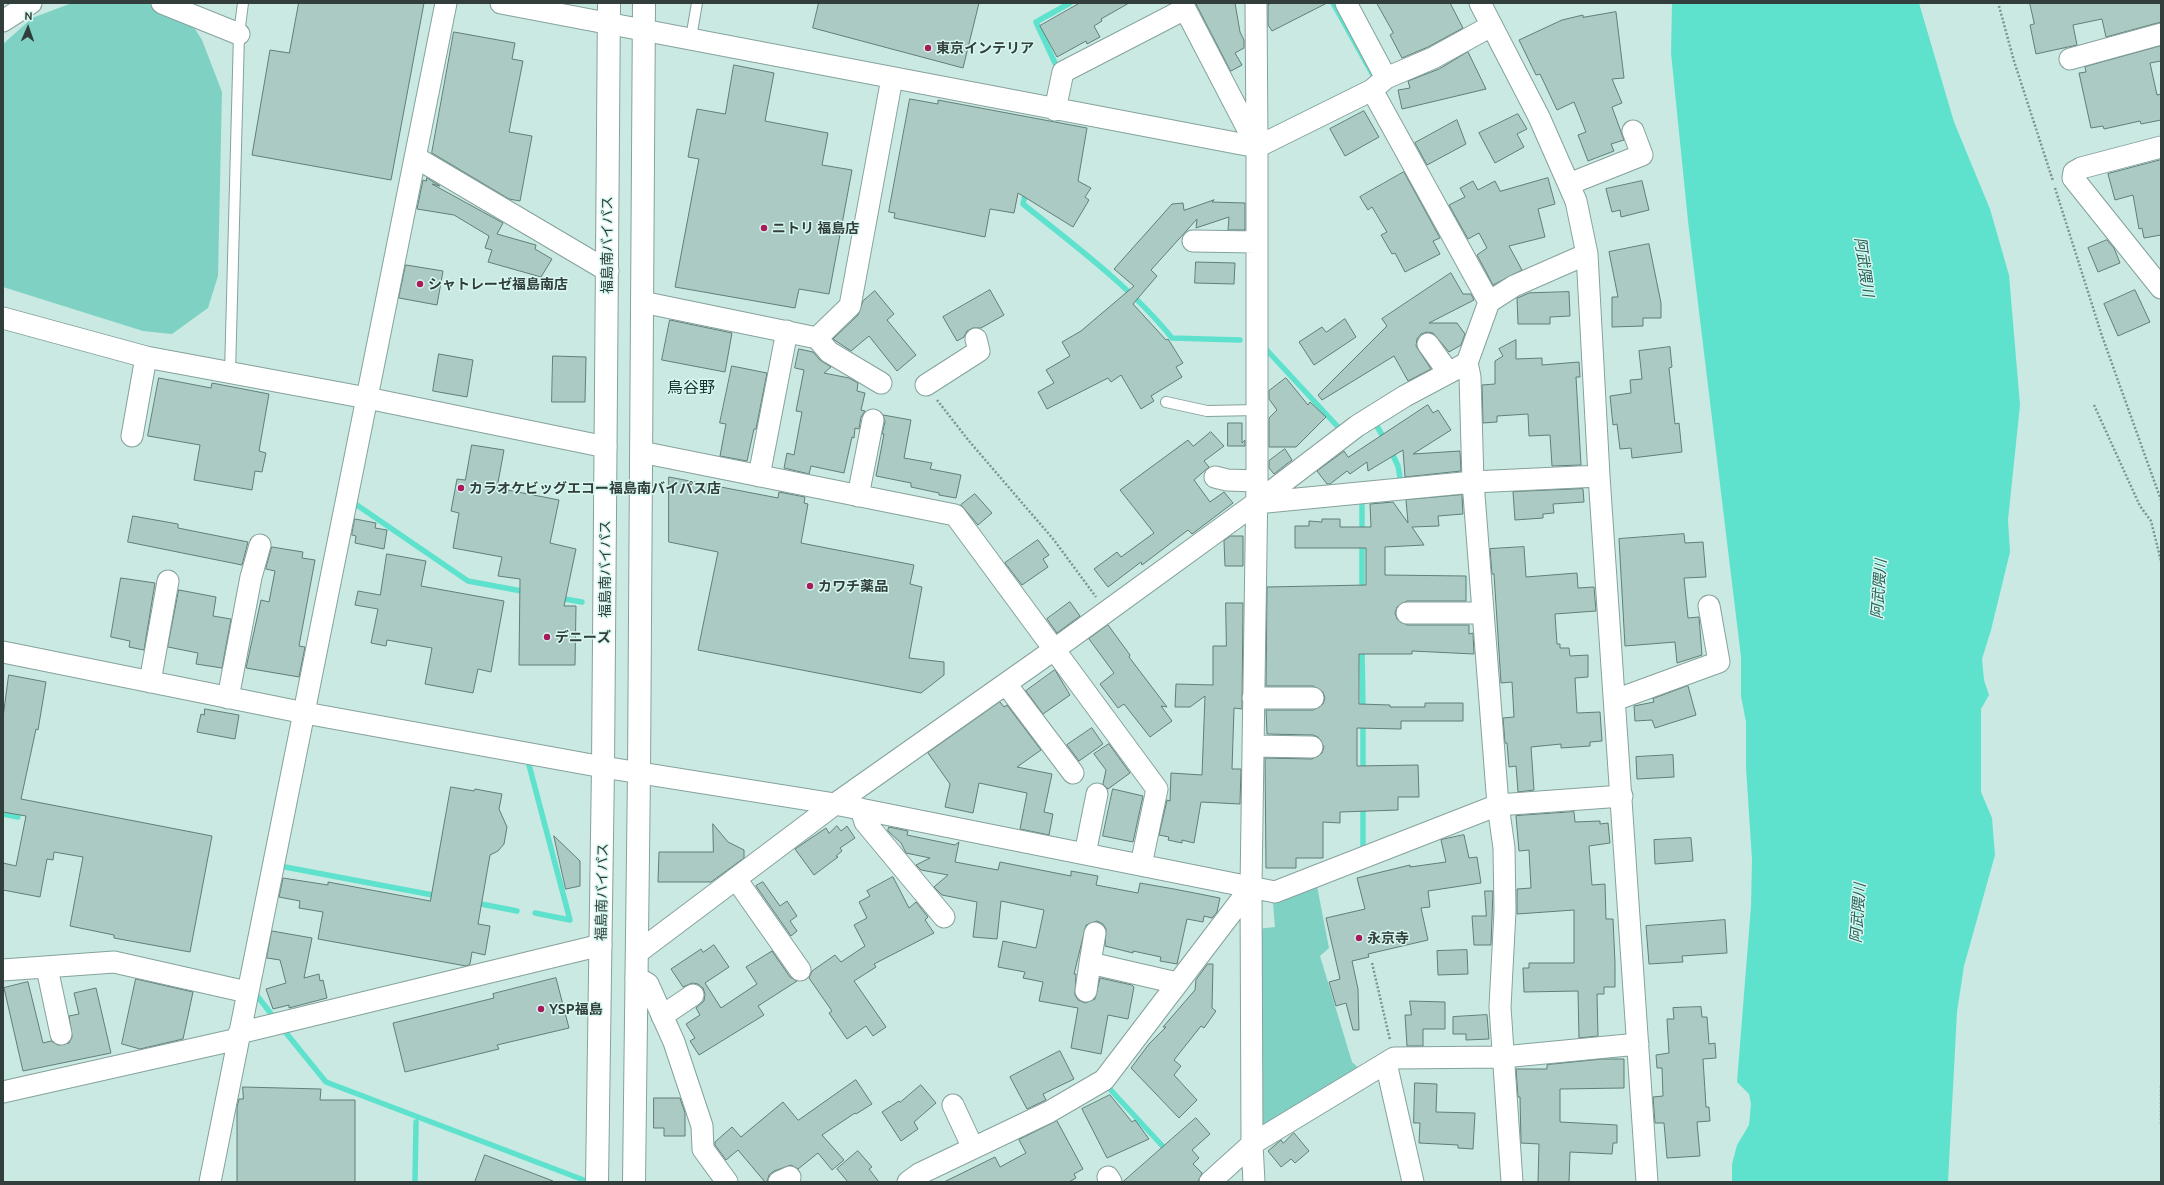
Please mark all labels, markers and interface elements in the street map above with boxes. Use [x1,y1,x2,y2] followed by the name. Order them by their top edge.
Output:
[8,8,48,48] north arrow
[24,10,33,22] text: N
[936,40,1034,56] place label: 東京インテリア
[923,43,933,53] marker: 東京インテリア
[599,196,615,294] street label: 福島南バイパス
[772,220,859,236] place label: ニトリ 福島店
[759,223,769,233] marker: ニトリ 福島店
[1851,236,1877,298] water label: 阿武隈川
[428,276,568,292] place label: シャトレーゼ福島南店
[415,279,425,289] marker: シャトレーゼ福島南店
[667,378,715,398] district label: 鳥谷野
[469,480,721,496] place label: カラオケビッグエコー福島南バイパス店
[456,483,466,493] marker: カラオケビッグエコー福島南バイパス店
[597,520,613,618] street label: 福島南バイパス
[1868,558,1890,620] water label: 阿武隈川
[818,578,888,594] place label: カワチ薬品
[805,581,815,591] marker: カワチ薬品
[555,629,611,645] place label: デニーズ
[542,632,552,642] marker: デニーズ
[593,843,611,941] street label: 福島南バイパス
[1847,882,1869,944] water label: 阿武隈川
[1367,930,1409,946] place label: 永京寺
[1354,933,1364,943] marker: 永京寺
[549,1001,603,1017] place label: YSP福島
[536,1004,546,1014] marker: YSP福島

